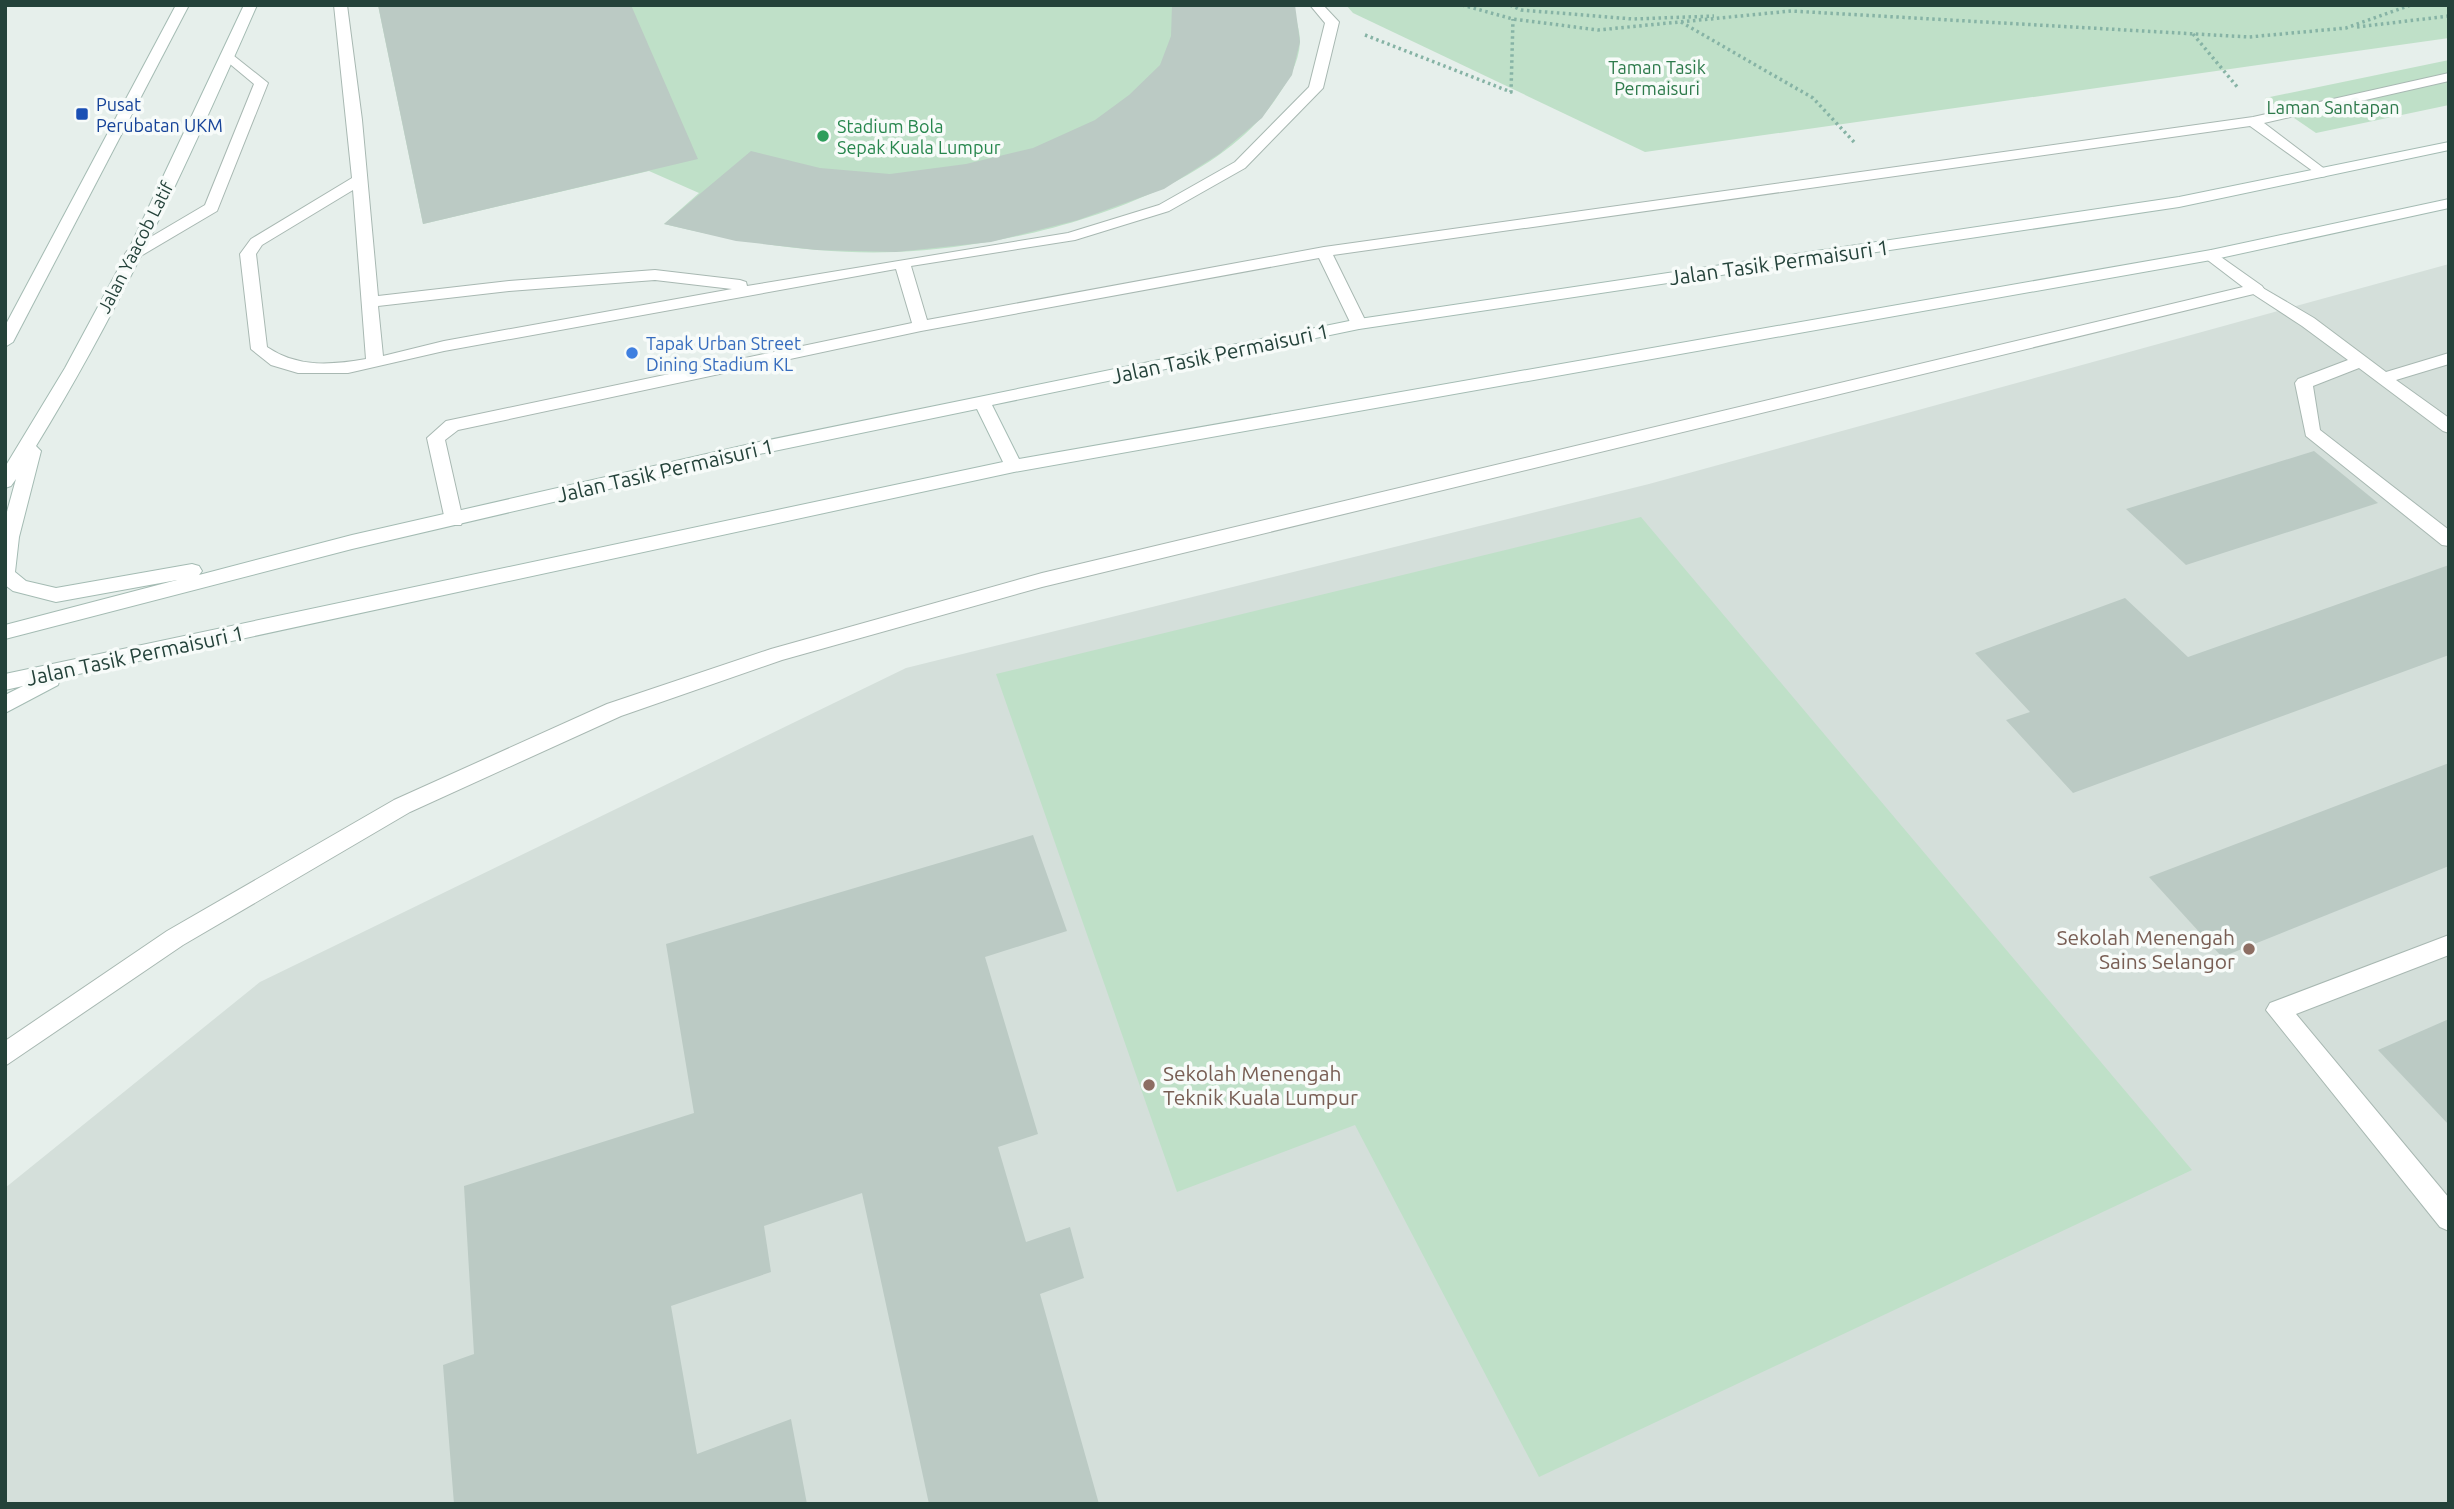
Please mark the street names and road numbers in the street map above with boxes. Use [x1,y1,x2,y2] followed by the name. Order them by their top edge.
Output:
[93,178,177,316] street label: Jalan Yaacob Latif
[1667,235,1891,289] street label: Jalan Tasik Permaisuri 1
[1109,318,1331,388] street label: Jalan Tasik Permaisuri 1
[554,433,776,507] street label: Jalan Tasik Permaisuri 1
[24,620,246,690] street label: Jalan Tasik Permaisuri 1

